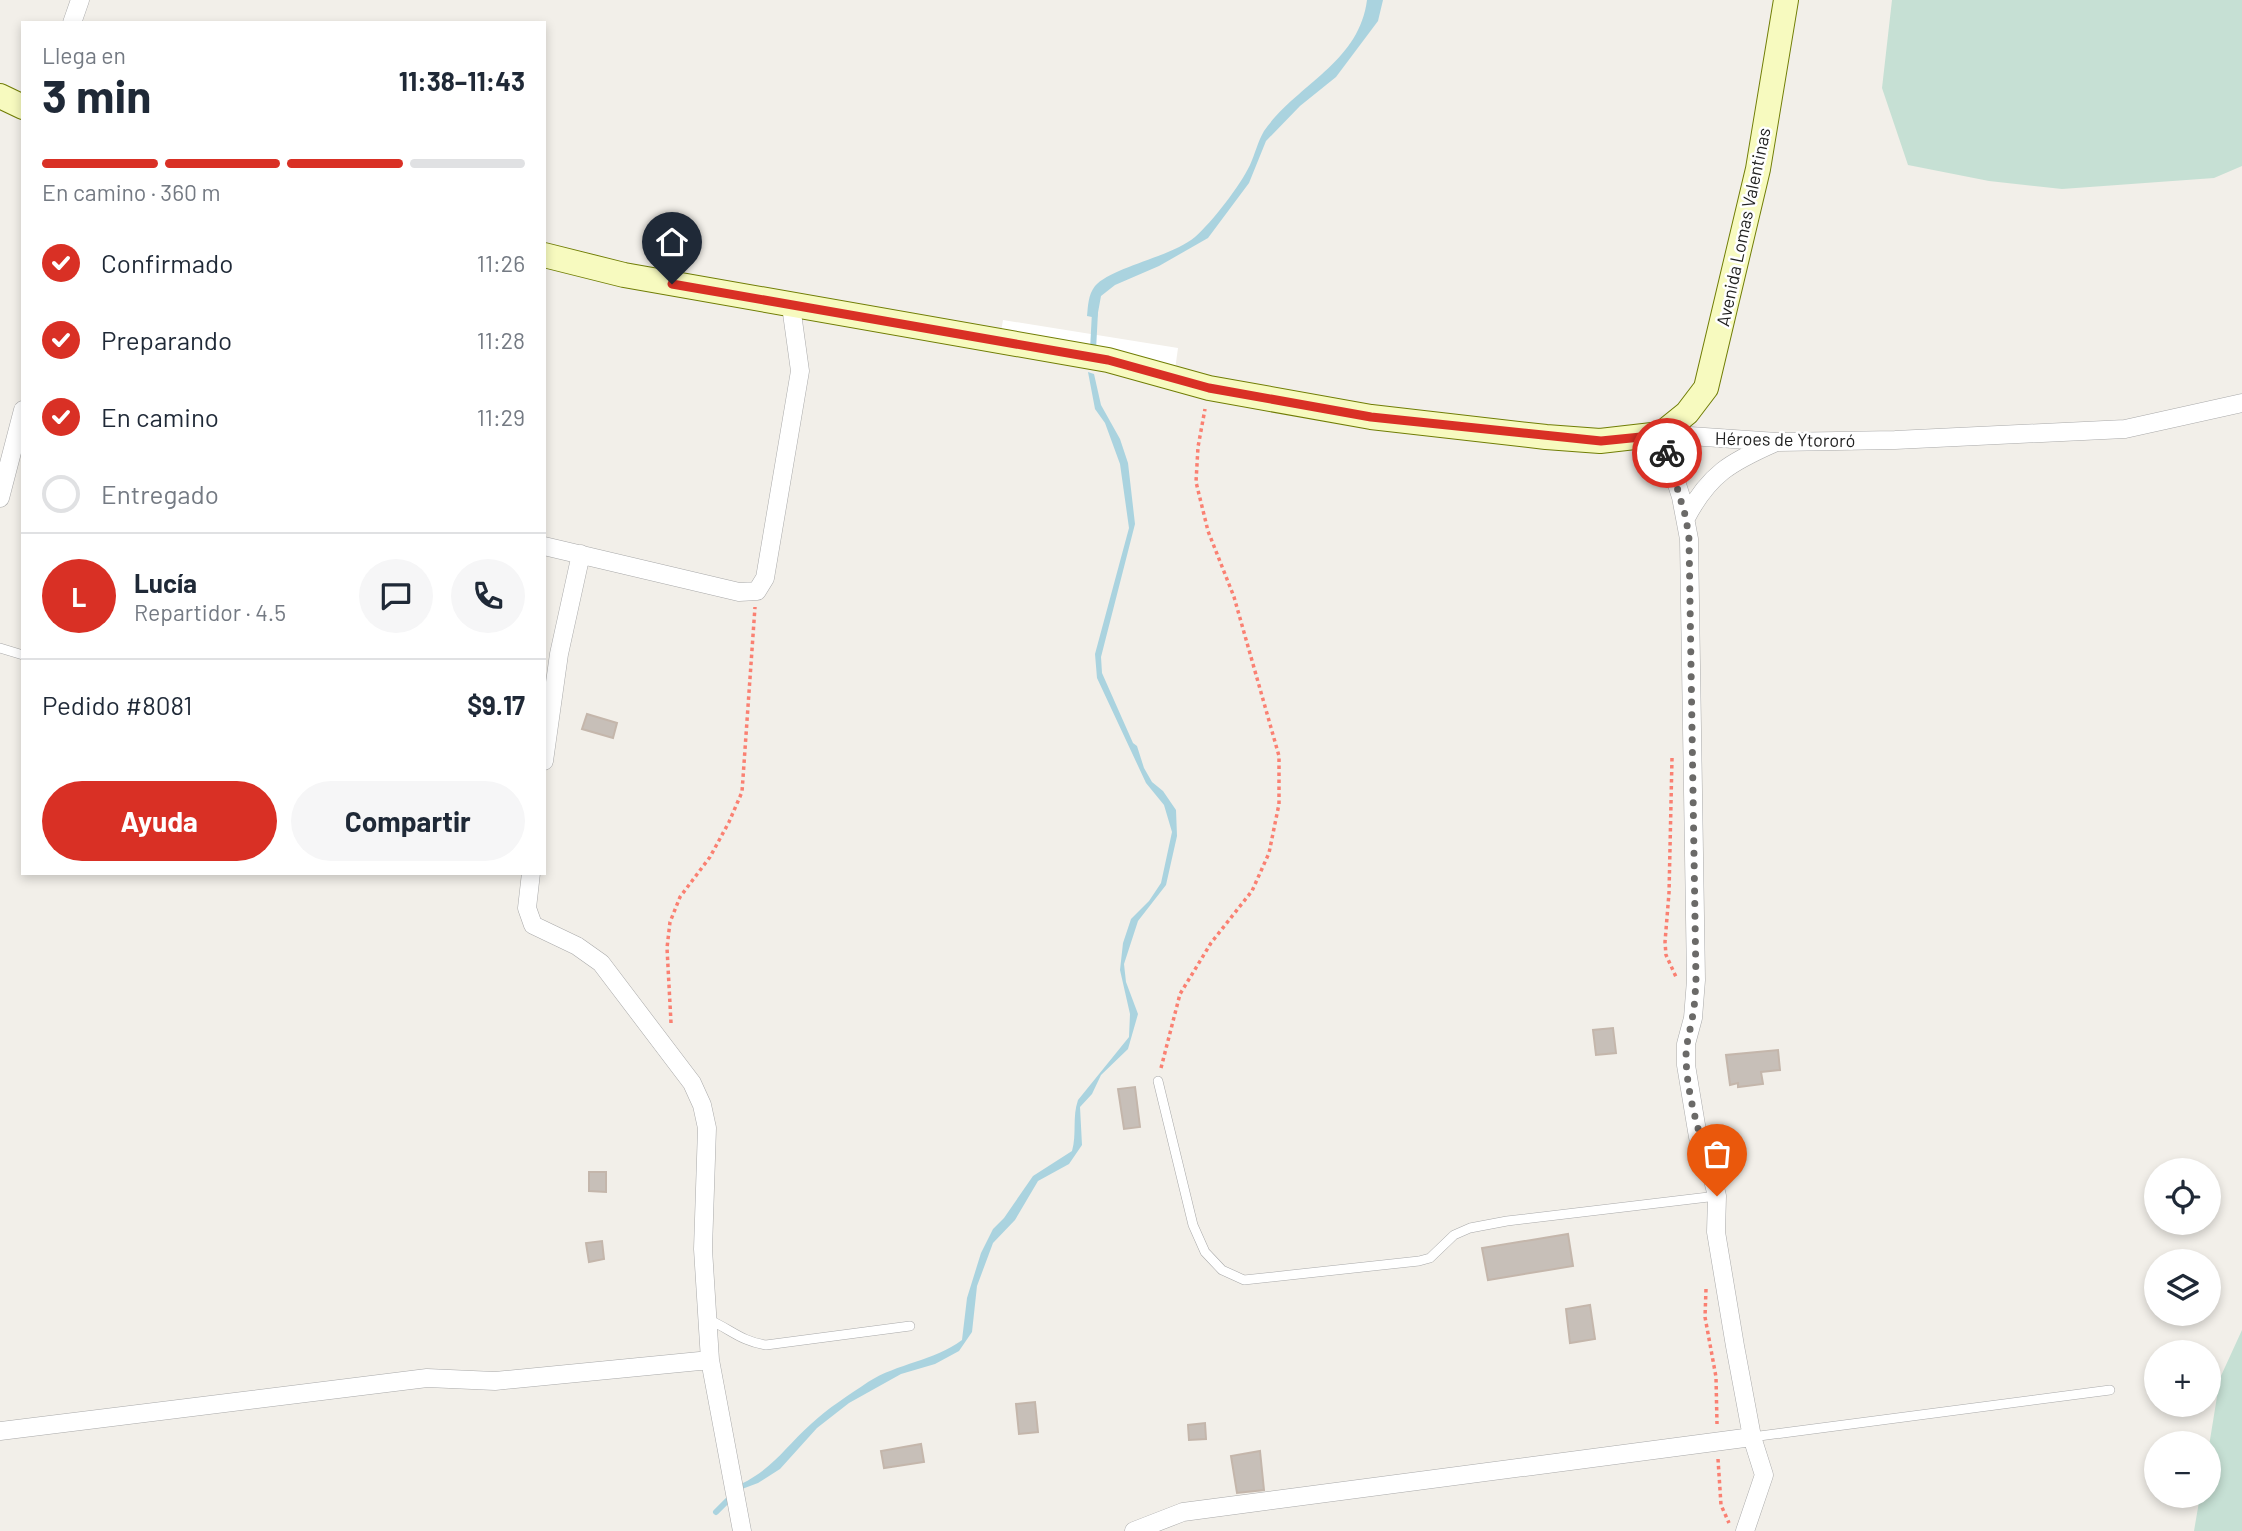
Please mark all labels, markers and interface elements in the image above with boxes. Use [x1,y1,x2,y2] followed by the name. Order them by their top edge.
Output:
[42,41,126,69] text: Llega en
[399,65,525,96] text: 11:38–11:43
[42,67,151,122] text: 3 min
[1711,126,1775,328] street label: Avenida Lomas Valentinas
[42,178,221,206] text: En camino · 360 m
[642,212,702,284] pin
[653,223,691,261] icon: home
[42,244,80,282] icon: check
[101,247,233,278] text: Confirmado
[477,249,525,277] text: 11:26
[42,321,80,359] icon: check
[101,324,232,355] text: Preparando
[477,326,525,354] text: 11:28
[42,398,80,436] icon: check
[101,401,219,432] text: En camino
[477,403,525,431] text: 11:29
[1632,418,1702,488] courier
[1715,427,1855,451] street label: Héroes de Ytororó
[1648,434,1686,472] icon: bike
[101,478,219,509] text: Entregado
[359,559,433,633] button: chat
[451,559,525,633] button: phone
[134,567,197,598] text: Lucía
[72,581,86,612] text: L
[134,598,286,626] text: Repartidor · 4.5
[42,689,192,720] text: Pedido #8081
[467,689,525,720] text: $9.17
[42,781,277,861] button: Ayuda
[291,781,525,861] button: Compartir
[1687,1124,1747,1196] pin
[1698,1135,1736,1173] icon: bag
[2144,1158,2221,1508] map controls
[2144,1158,2221,1235] button: locate
[2144,1249,2221,1326] button: layers
[2144,1340,2221,1417] button: +
[2144,1431,2221,1508] button: −

